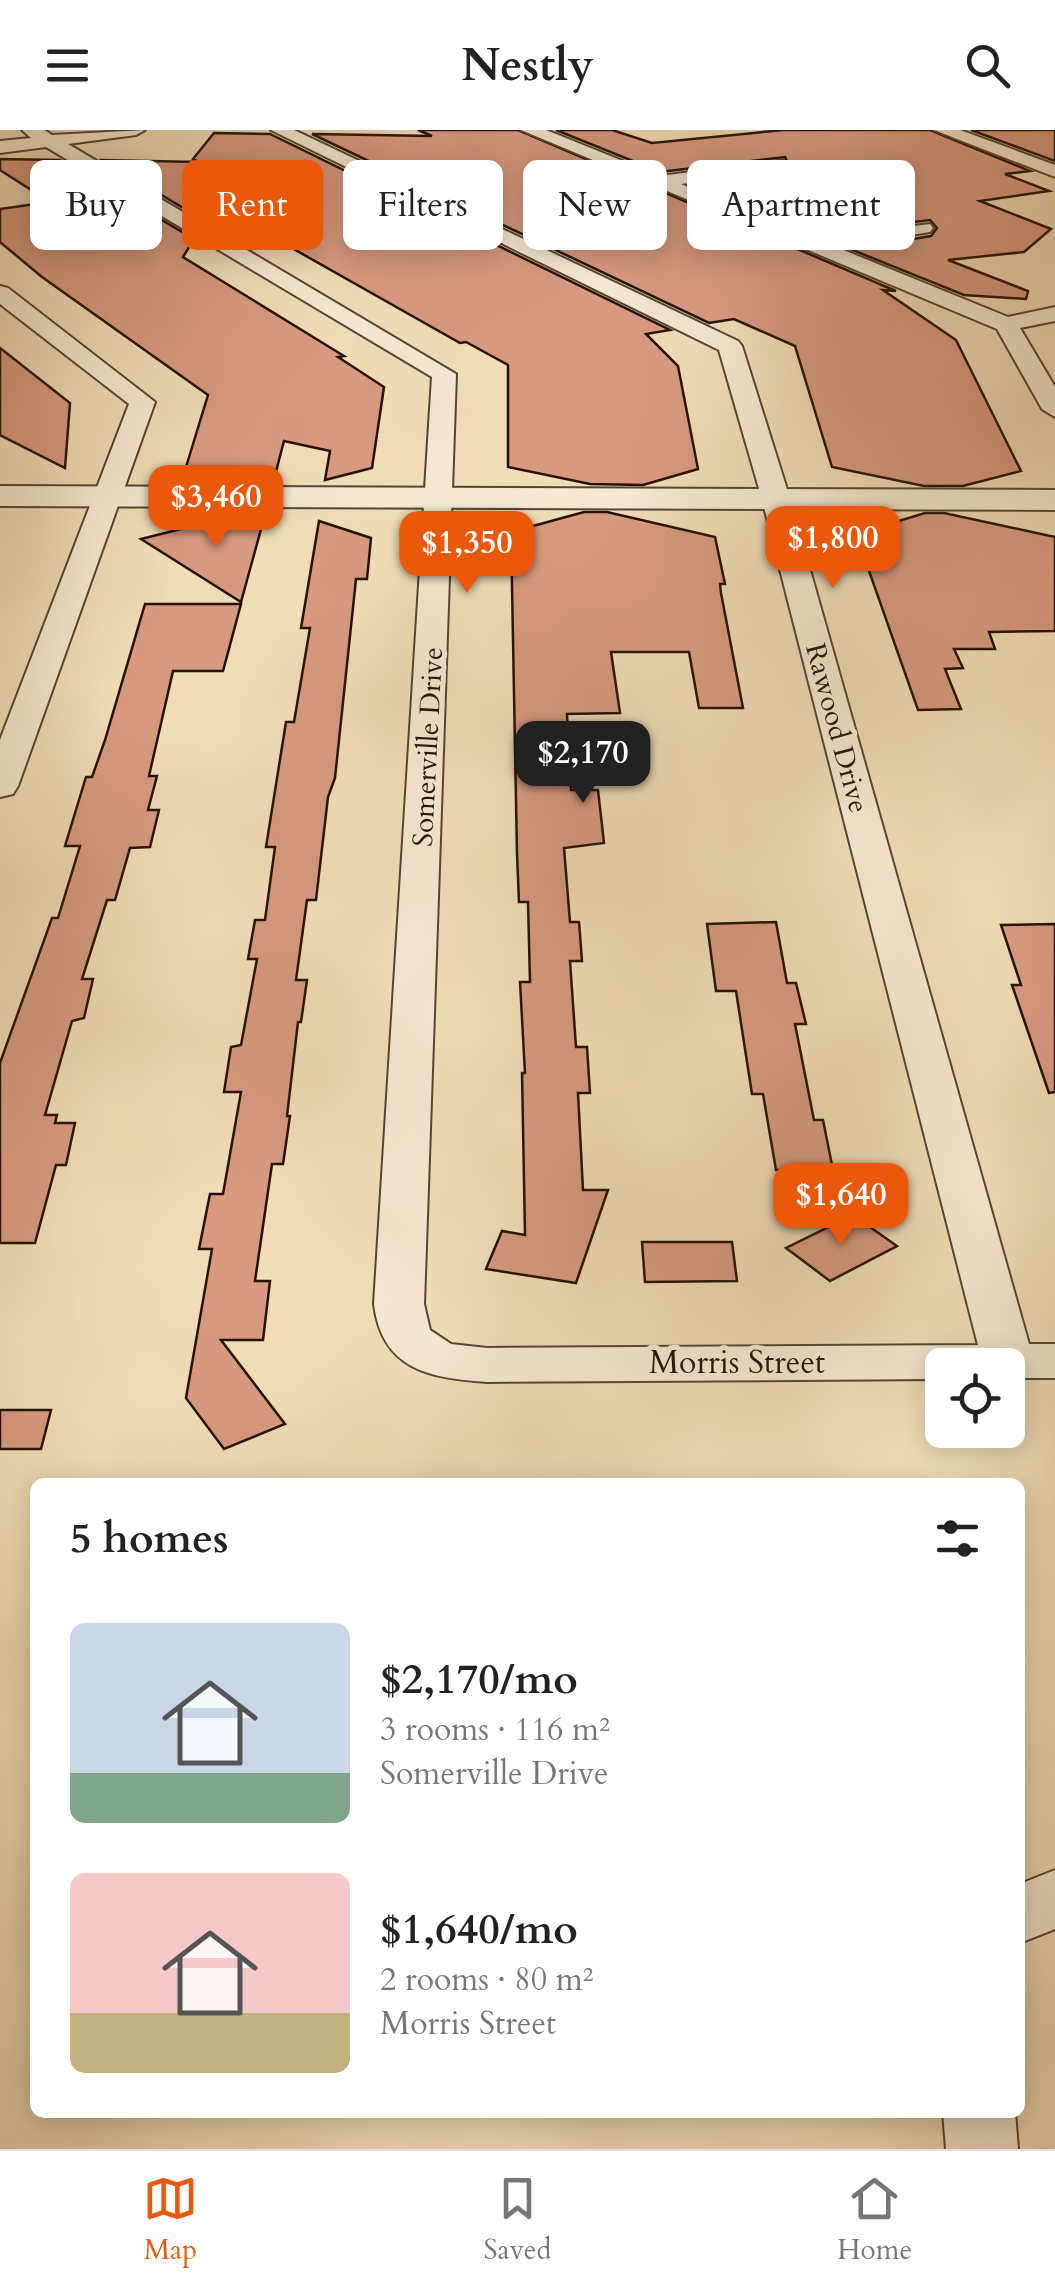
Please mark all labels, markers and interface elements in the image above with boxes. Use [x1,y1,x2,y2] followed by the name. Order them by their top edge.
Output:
[461,35,594,96] text: Nestly
[40,38,95,93] icon: menu
[960,38,1015,93] icon: search
[30,160,162,250] chip: Buy
[182,160,323,250] chip: Rent
[343,160,503,250] chip: Filters
[523,160,667,250] chip: New
[687,160,915,250] chip: Apartment
[135,465,297,550] pin: $3,460
[170,475,262,519] text: $3,460
[752,506,914,591] pin: $1,800
[386,511,548,596] pin: $1,350
[787,516,879,560] text: $1,800
[421,521,513,565] text: $1,350
[796,639,878,817] street label: Rawood Drive
[404,646,452,848] street label: Somerville Drive
[502,721,664,806] pin: $2,170
[537,731,629,775] text: $2,170
[760,1163,922,1248] pin: $1,640
[795,1173,887,1217] text: $1,640
[649,1341,825,1385] street label: Morris Street
[925,1348,1025,1448] map controls
[925,1348,1025,1448] button: locate
[70,1510,228,1567] text: 5 homes
[930,1511,985,1566] icon: filters
[380,1651,578,1708] text: $2,170/mo
[150,1663,270,1783] icon: home
[380,1708,610,1752] text: 3 rooms · 116 m²
[380,1752,609,1796] text: Somerville Drive
[380,1901,578,1958] text: $1,640/mo
[150,1913,270,2033] icon: home
[380,1958,593,2002] text: 2 rooms · 80 m²
[380,2002,556,2046] text: Morris Street
[143,2171,198,2269] tab: Map
[484,2171,551,2269] tab: Saved
[837,2171,912,2269] tab: Home

